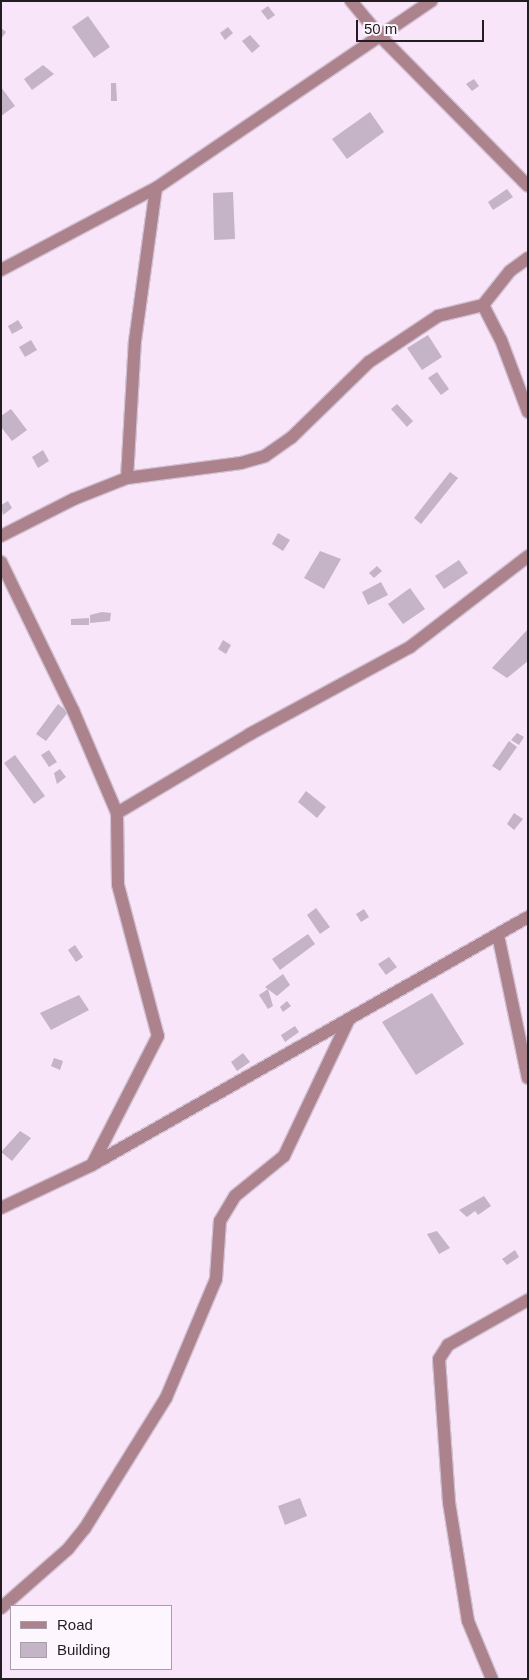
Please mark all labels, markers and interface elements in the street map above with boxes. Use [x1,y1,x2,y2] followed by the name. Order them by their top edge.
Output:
[359,10,486,42] scale bar
[364,20,397,37] text: 50 m
[10,1605,172,1670] legend
[57,1616,93,1633] text: Road
[57,1641,110,1658] text: Building

